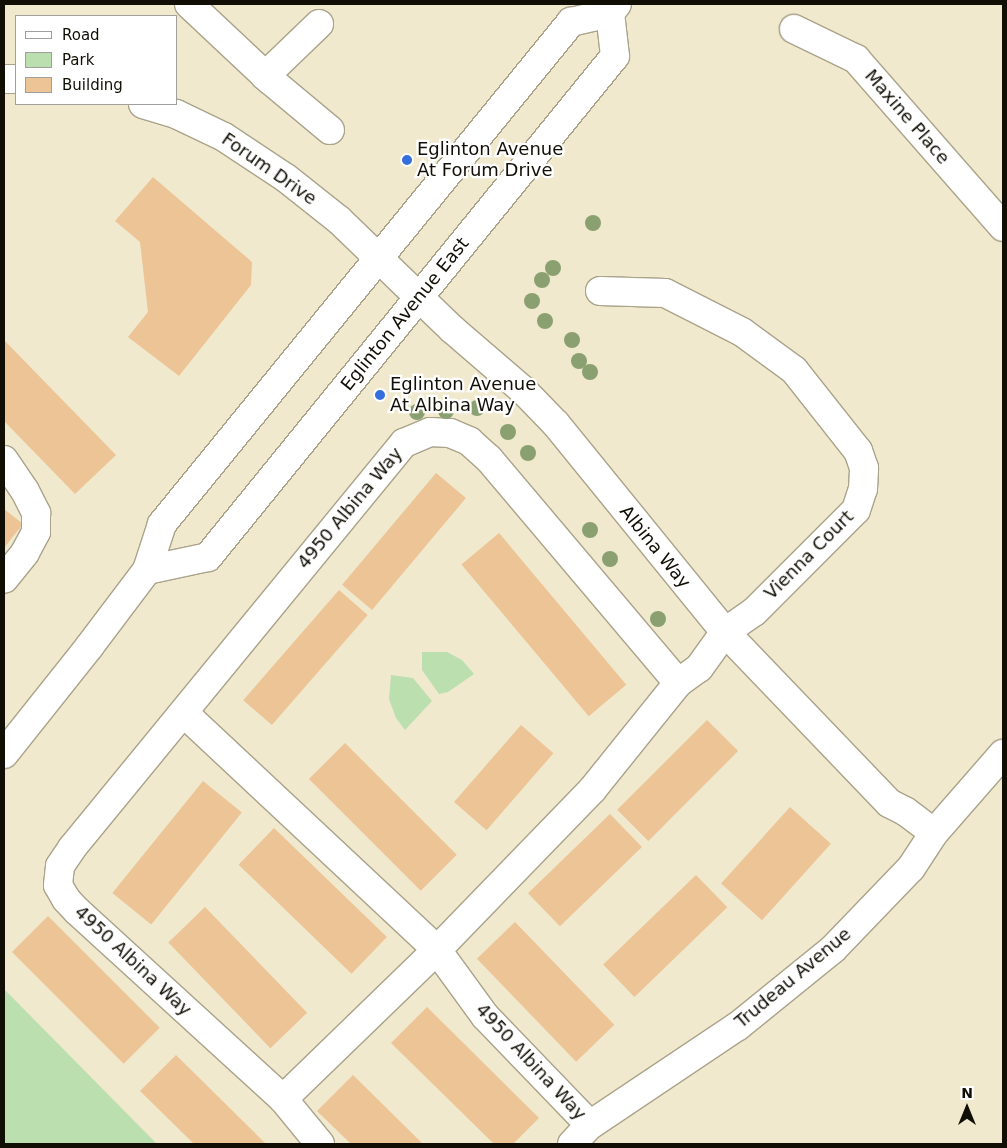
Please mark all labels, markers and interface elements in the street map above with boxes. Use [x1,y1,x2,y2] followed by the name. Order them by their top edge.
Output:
[15,15,178,105] legend
[62,26,100,44] text: Road
[62,51,94,69] text: Park
[860,65,954,169] street label: Maxine Place
[62,76,123,94] text: Building
[217,128,321,210] street label: Forum Drive
[417,139,563,182] place label: Eglinton Avenue At Forum Drive
[401,154,413,166] marker: Eglinton Avenue At Forum Drive
[337,233,473,395] street label: Eglinton Avenue East
[390,374,536,416] place label: Eglinton Avenue At Albina Way
[374,389,386,401] marker: Eglinton Avenue At Albina Way
[293,443,407,573] street label: 4950 Albina Way
[615,501,695,593] street label: Albina Way
[760,506,858,604] street label: Vienna Court
[70,901,196,1021] street label: 4950 Albina Way
[731,923,855,1033] street label: Trudeau Avenue
[471,999,591,1125] street label: 4950 Albina Way
[942,1083,992,1133] north arrow
[961,1085,973,1101] text: N

